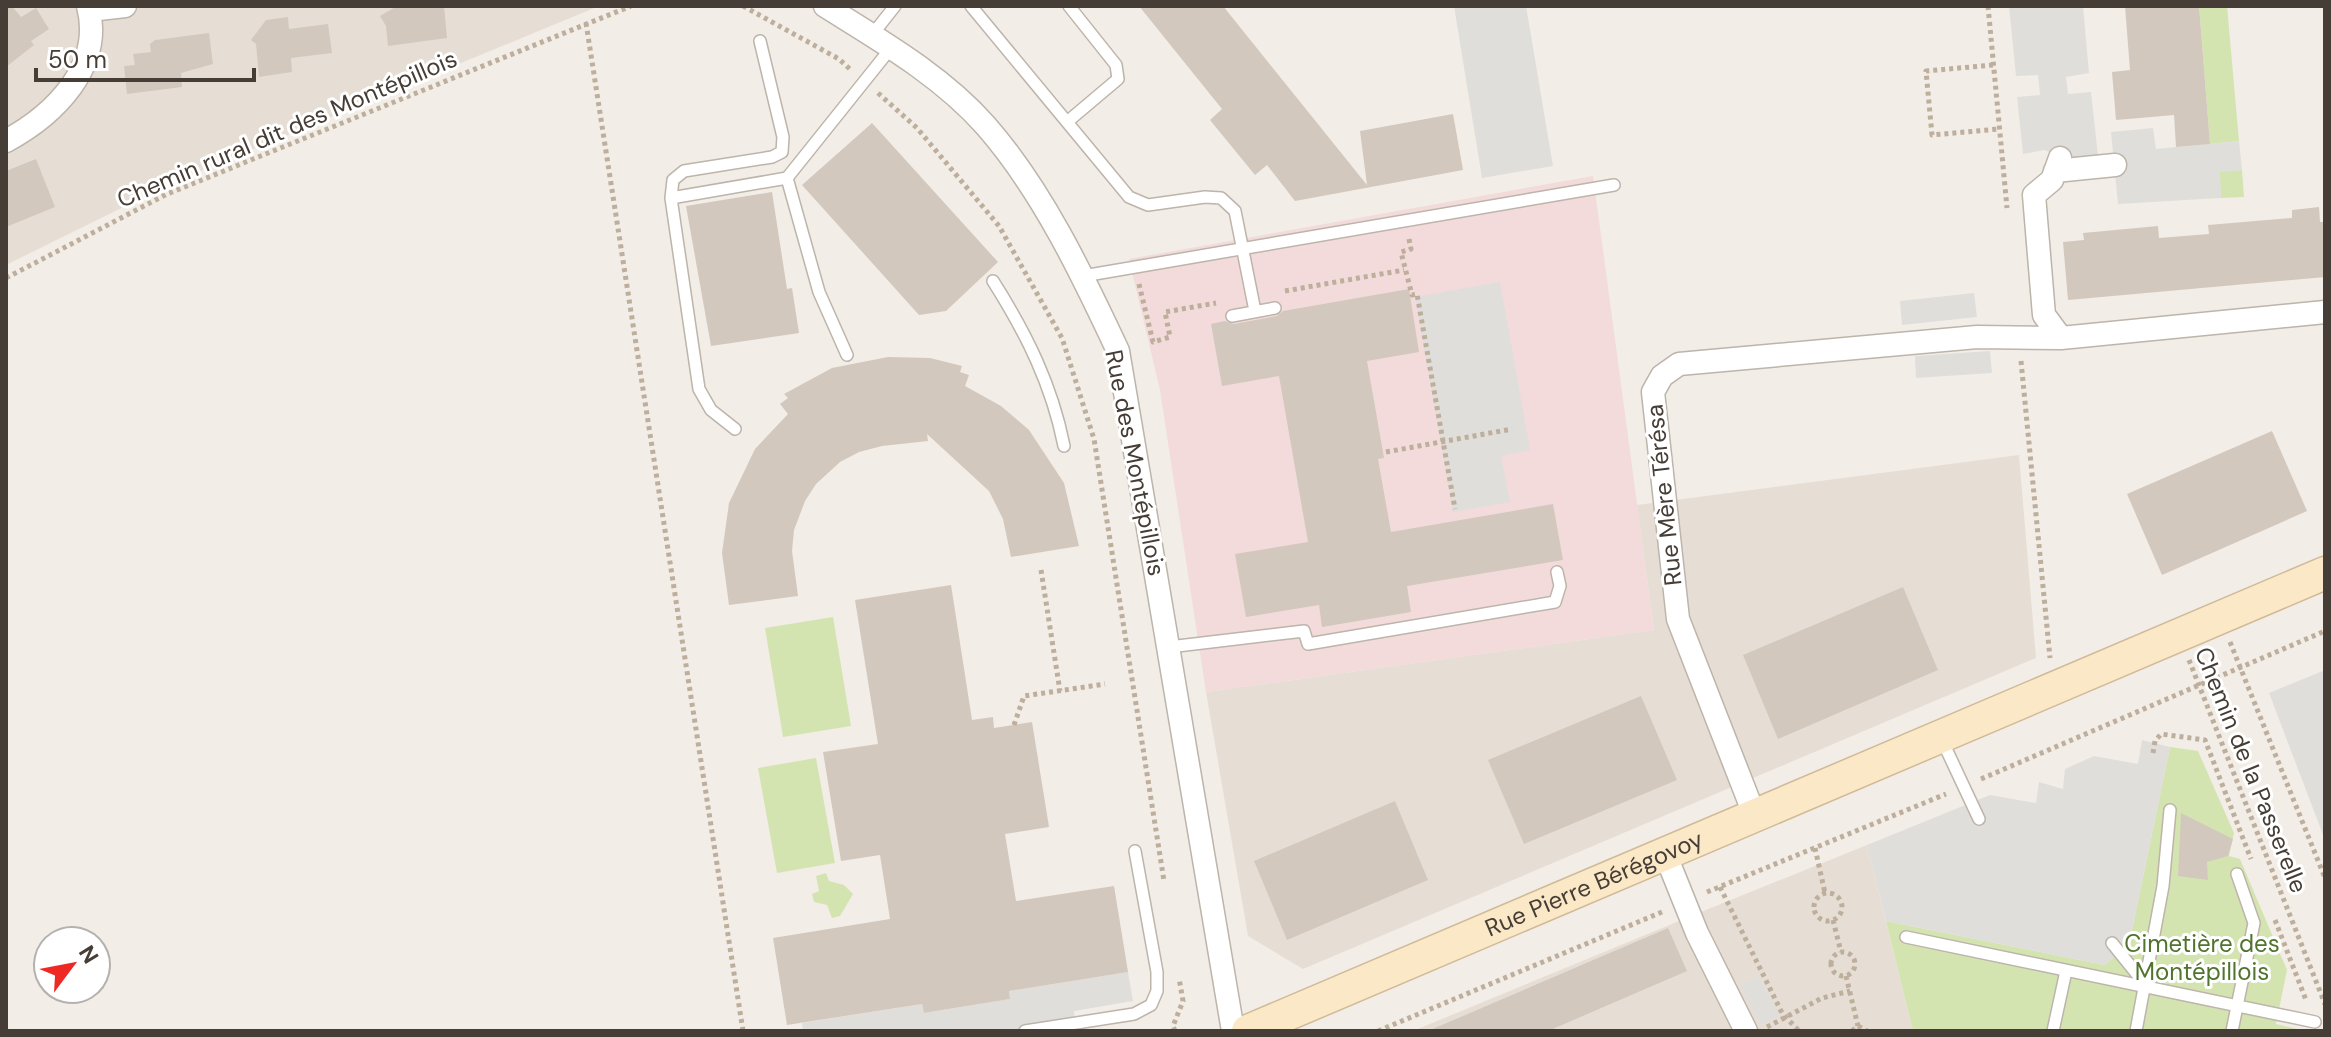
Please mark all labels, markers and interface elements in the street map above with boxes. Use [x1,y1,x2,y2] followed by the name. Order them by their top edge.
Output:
[36,32,254,82] scale bar
[112,43,461,214] street label: Chemin rural dit des Montépillois
[48,44,107,75] text: 50 m
[1098,347,1173,579] street label: Rue des Montépillois
[1639,403,1688,587] street label: Rue Mère Térésa
[2188,642,2315,897] street label: Chemin de la Passerelle
[1480,823,1708,943] street label: Rue Pierre Bérégovoy
[32,925,112,1005] north arrow
[2124,928,2280,987] park label: Cimetière des Montépillois
[72,940,105,969] text: N

